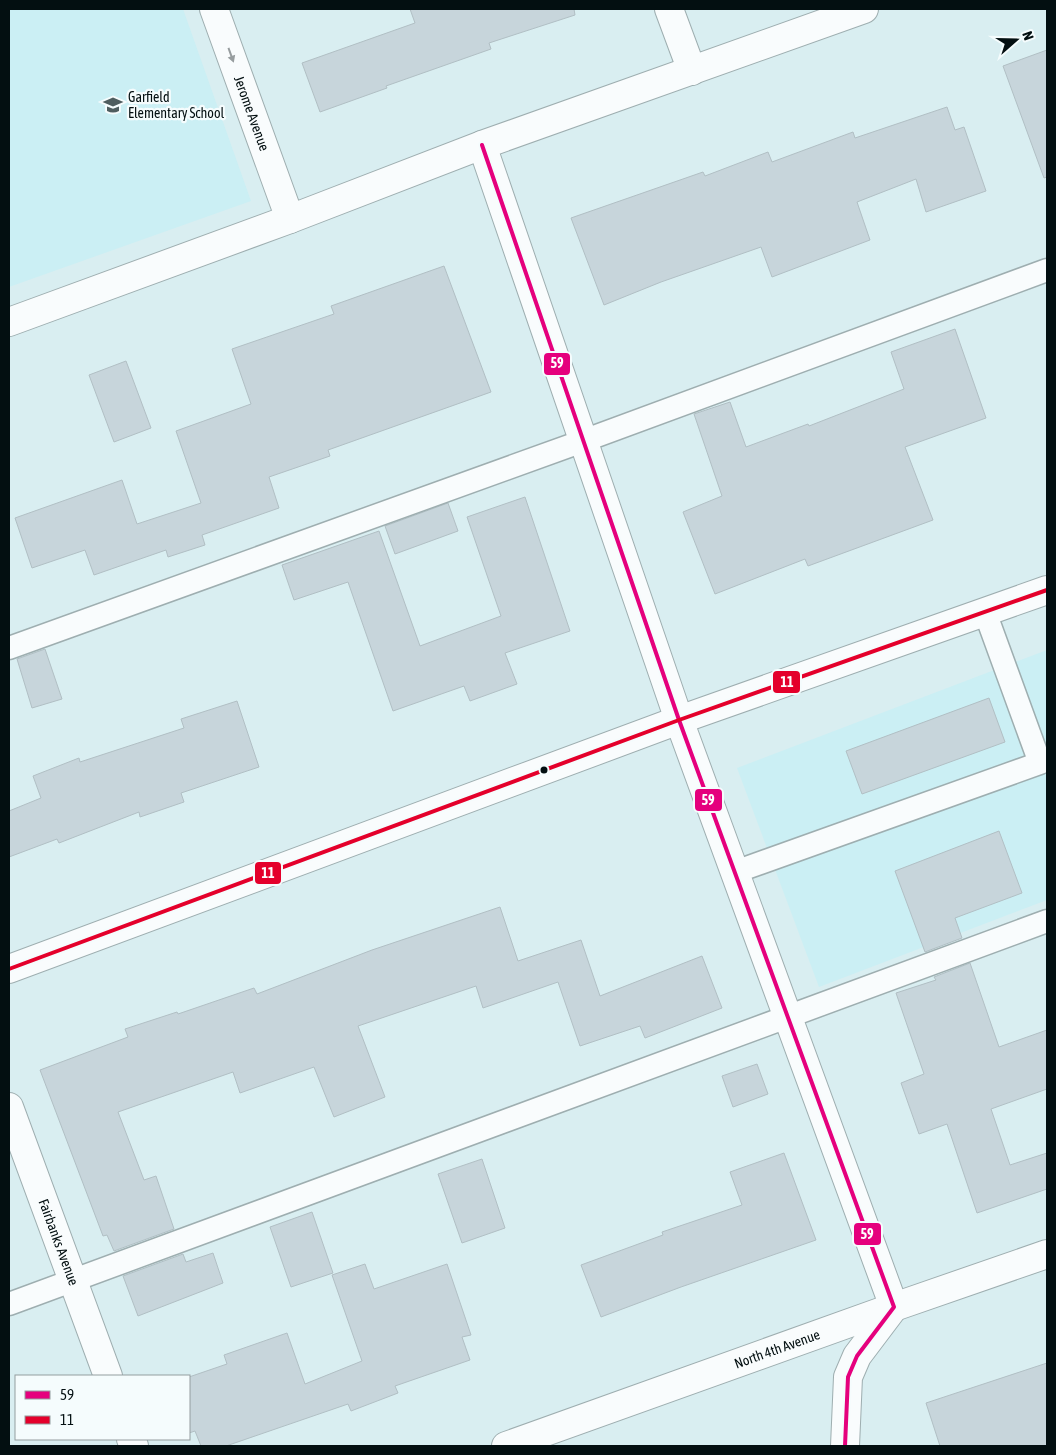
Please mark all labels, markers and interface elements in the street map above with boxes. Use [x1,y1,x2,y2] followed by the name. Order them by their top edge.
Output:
[991,15,1041,65] north arrow
[1019,29,1037,42] text: N
[228,47,235,62] one-way arrow
[231,74,273,153] street label: Jerome Avenue
[128,89,224,121] place label: Garfield Elementary School
[102,94,124,116] school or university icon: Garfield Elementary School
[543,352,571,376] line badge: 59
[550,355,564,371] text: 59
[772,670,801,694] line badge: 11
[780,674,794,690] text: 11
[539,765,549,775] unlabelled marker
[694,788,723,812] line badge: 59
[701,792,715,808] text: 59
[254,861,282,885] line badge: 11
[261,865,275,881] text: 11
[36,1197,82,1288] street label: Fairbanks Avenue
[853,1222,882,1246] line badge: 59
[860,1226,874,1242] text: 59
[732,1326,822,1372] street label: North 4th Avenue
[15,1375,190,1440] legend
[60,1386,74,1403] text: 59
[60,1411,74,1428] text: 11

